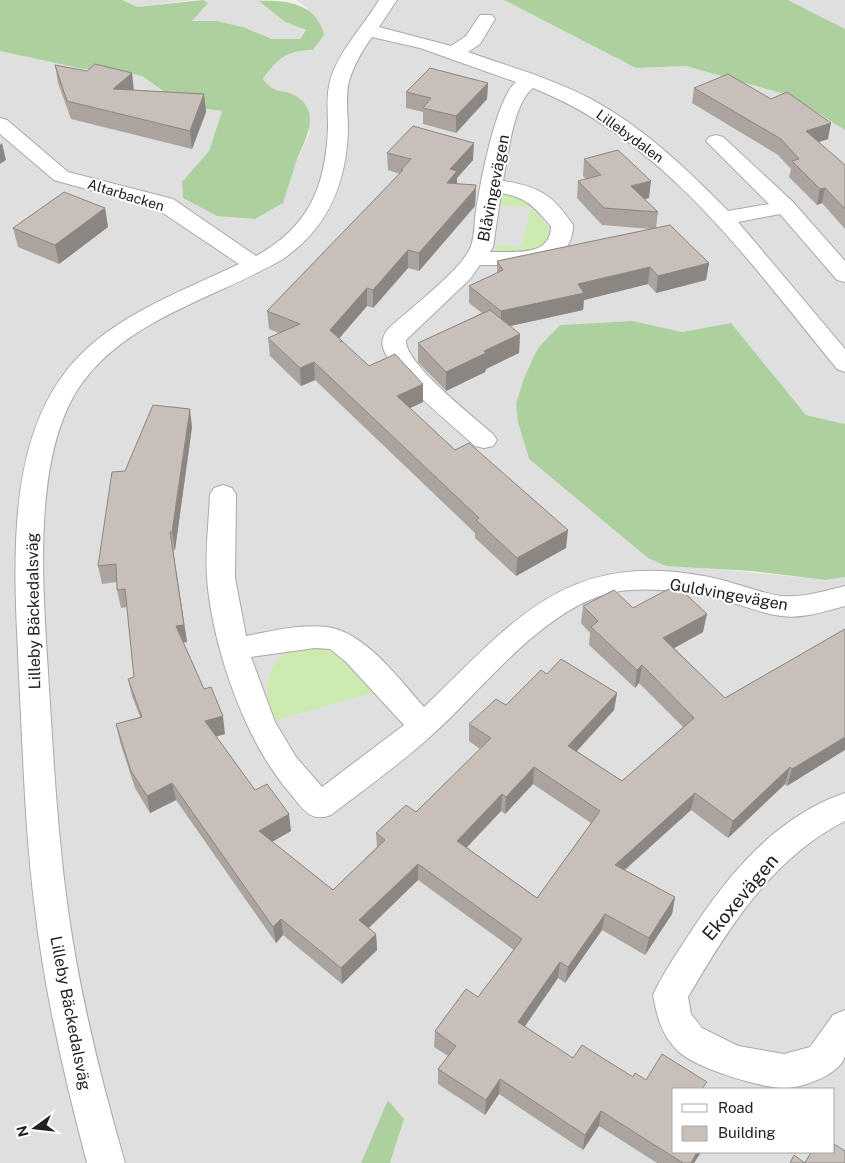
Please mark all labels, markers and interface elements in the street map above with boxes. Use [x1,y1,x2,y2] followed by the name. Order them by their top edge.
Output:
[593,106,667,166] street label: Lillebydalen
[474,133,513,243] street label: Blåvingevägen
[86,176,166,214] street label: Altarbacken
[23,532,44,690] street label: Lilleby Bäckedalsväg
[668,575,790,614] street label: Guldvingevägen
[698,849,782,945] street label: Ekoxevägen
[46,934,95,1092] street label: Lilleby Bäckedalsväg
[672,1088,835,1153] legend
[718,1099,754,1116] text: Road
[10,1103,60,1153] north arrow
[13,1124,32,1139] text: N
[718,1124,776,1141] text: Building

